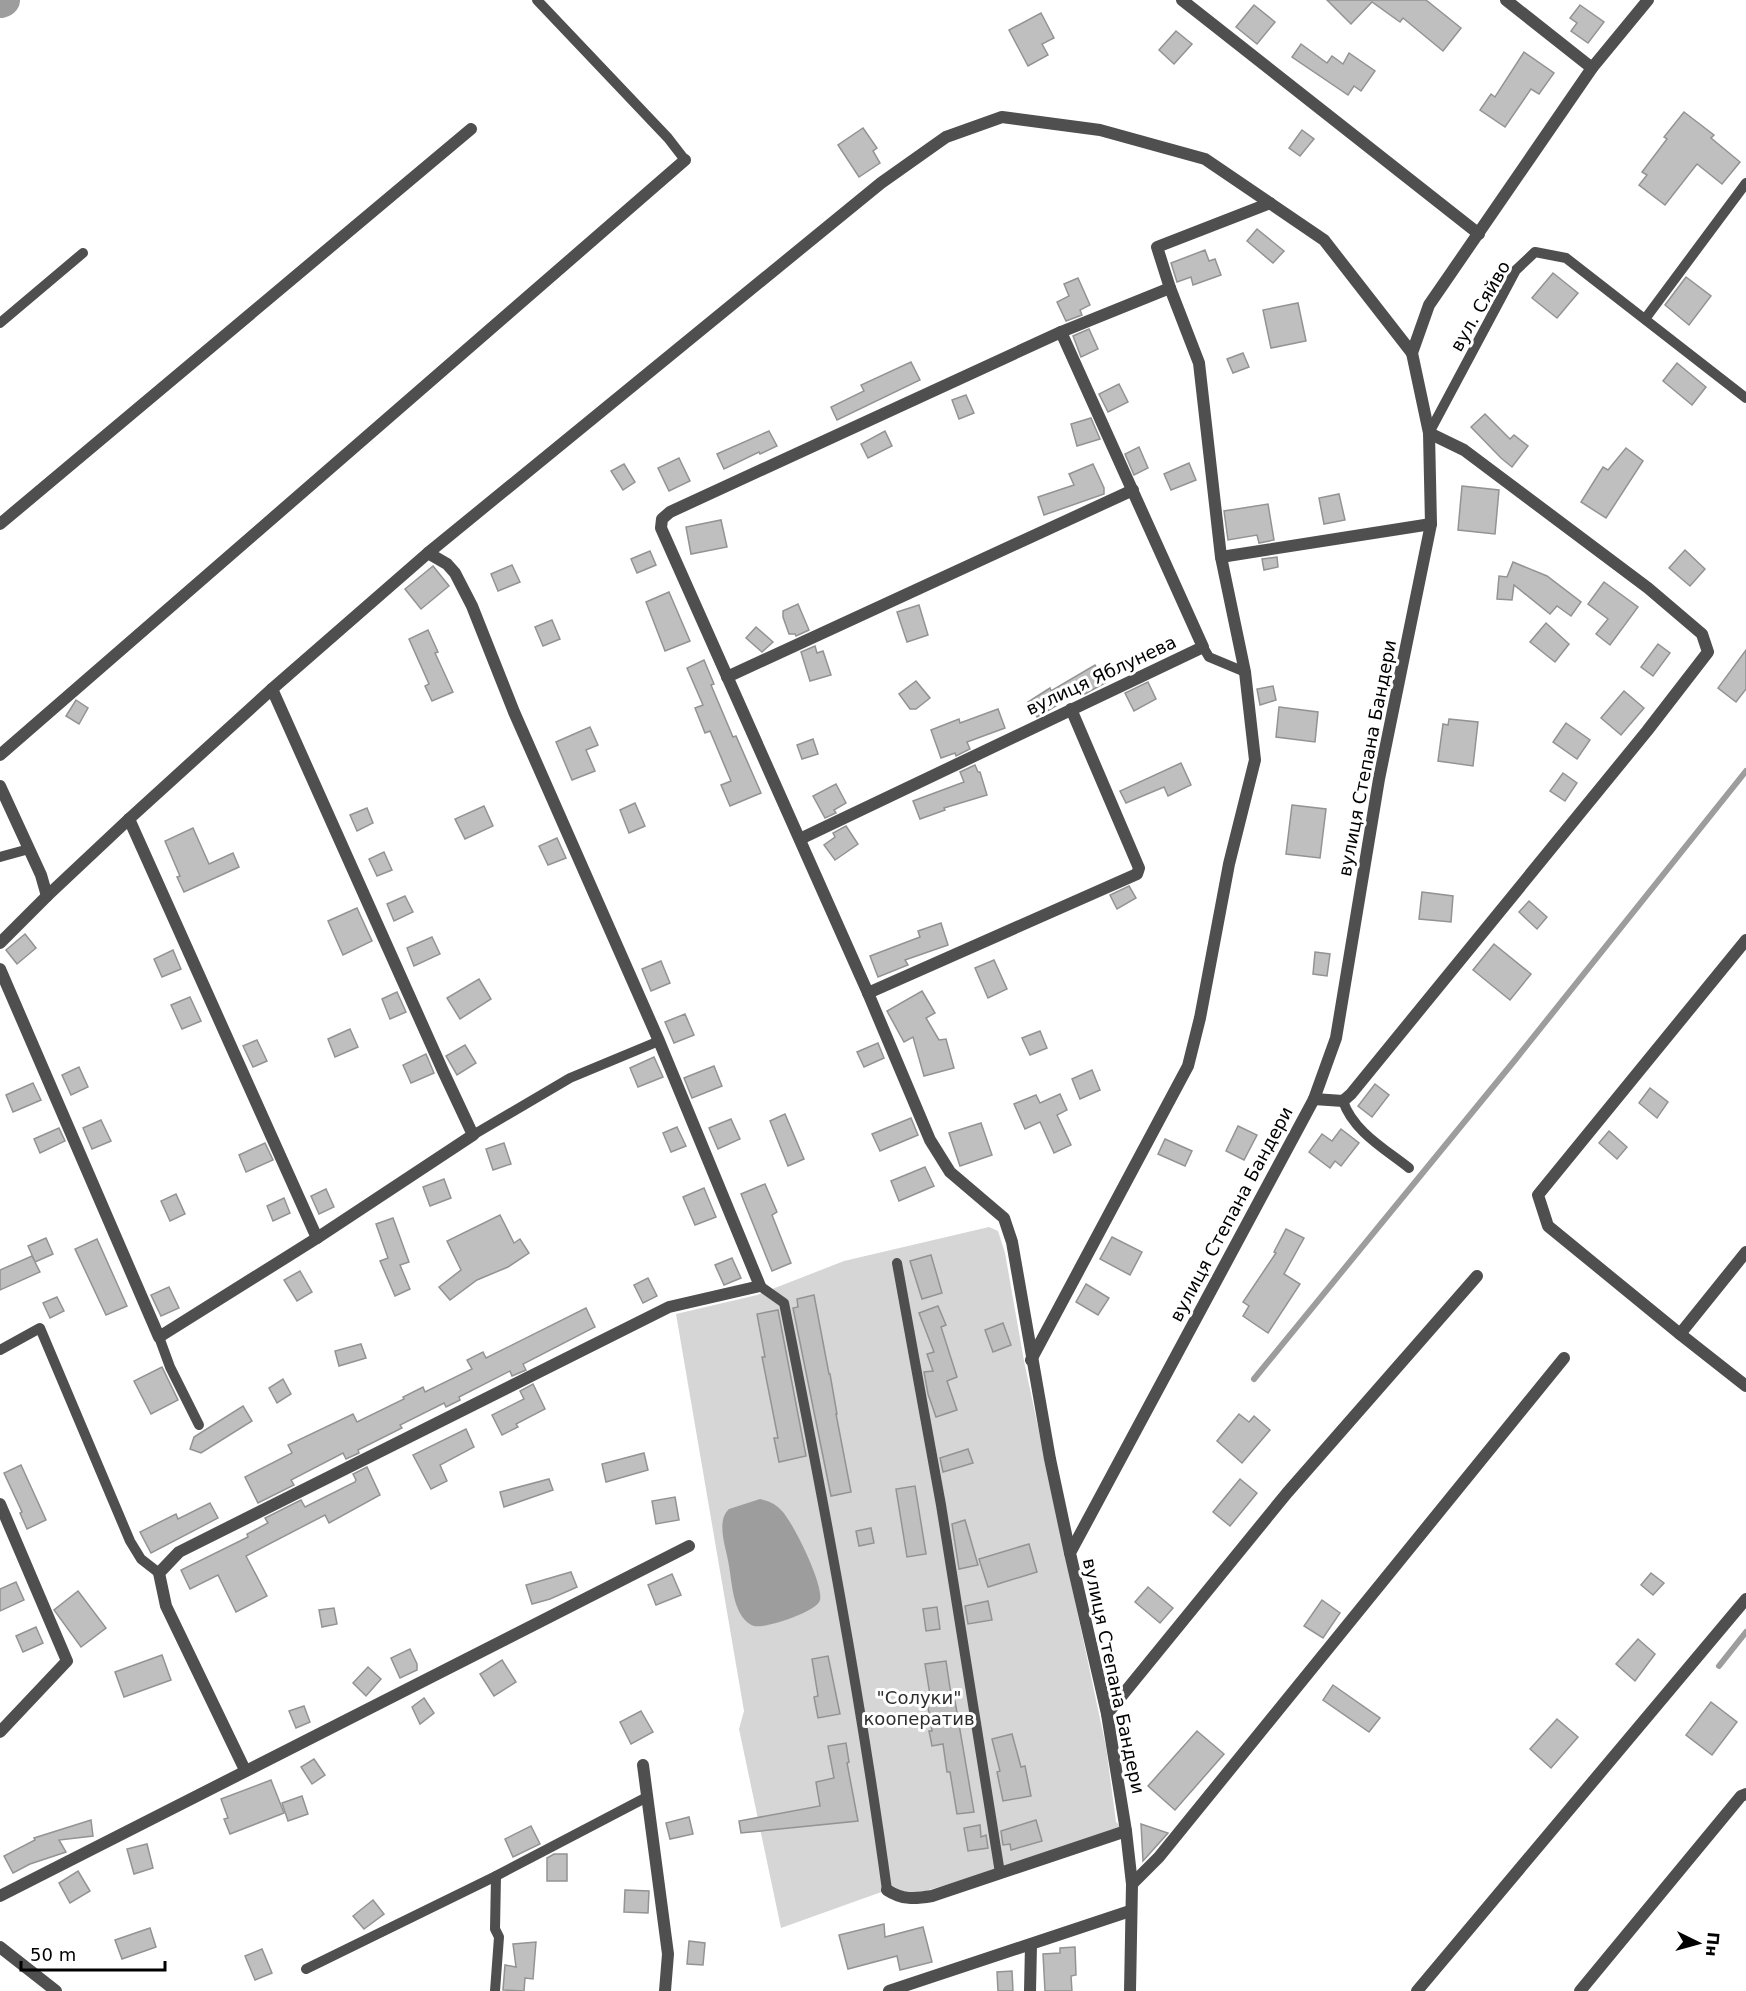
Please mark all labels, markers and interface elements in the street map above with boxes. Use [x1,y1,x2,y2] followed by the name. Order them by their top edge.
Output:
[1446,257,1514,355] street label: вул. Сяйво
[1022,631,1180,719] street label: вулиця Яблунева
[1334,638,1400,878] street label: вулиця Степана Бандери
[1165,1103,1297,1325] street label: вулиця Степана Бандери
[1079,1556,1149,1796] street label: вулиця Степана Бандери
[864,1687,975,1729] park label: "Солуки" кооператив
[1668,1913,1728,1973] north arrow
[1702,1931,1723,1957] text: Пн
[21,1934,165,1972] scale bar
[30,1944,76,1965] text: 50 m

